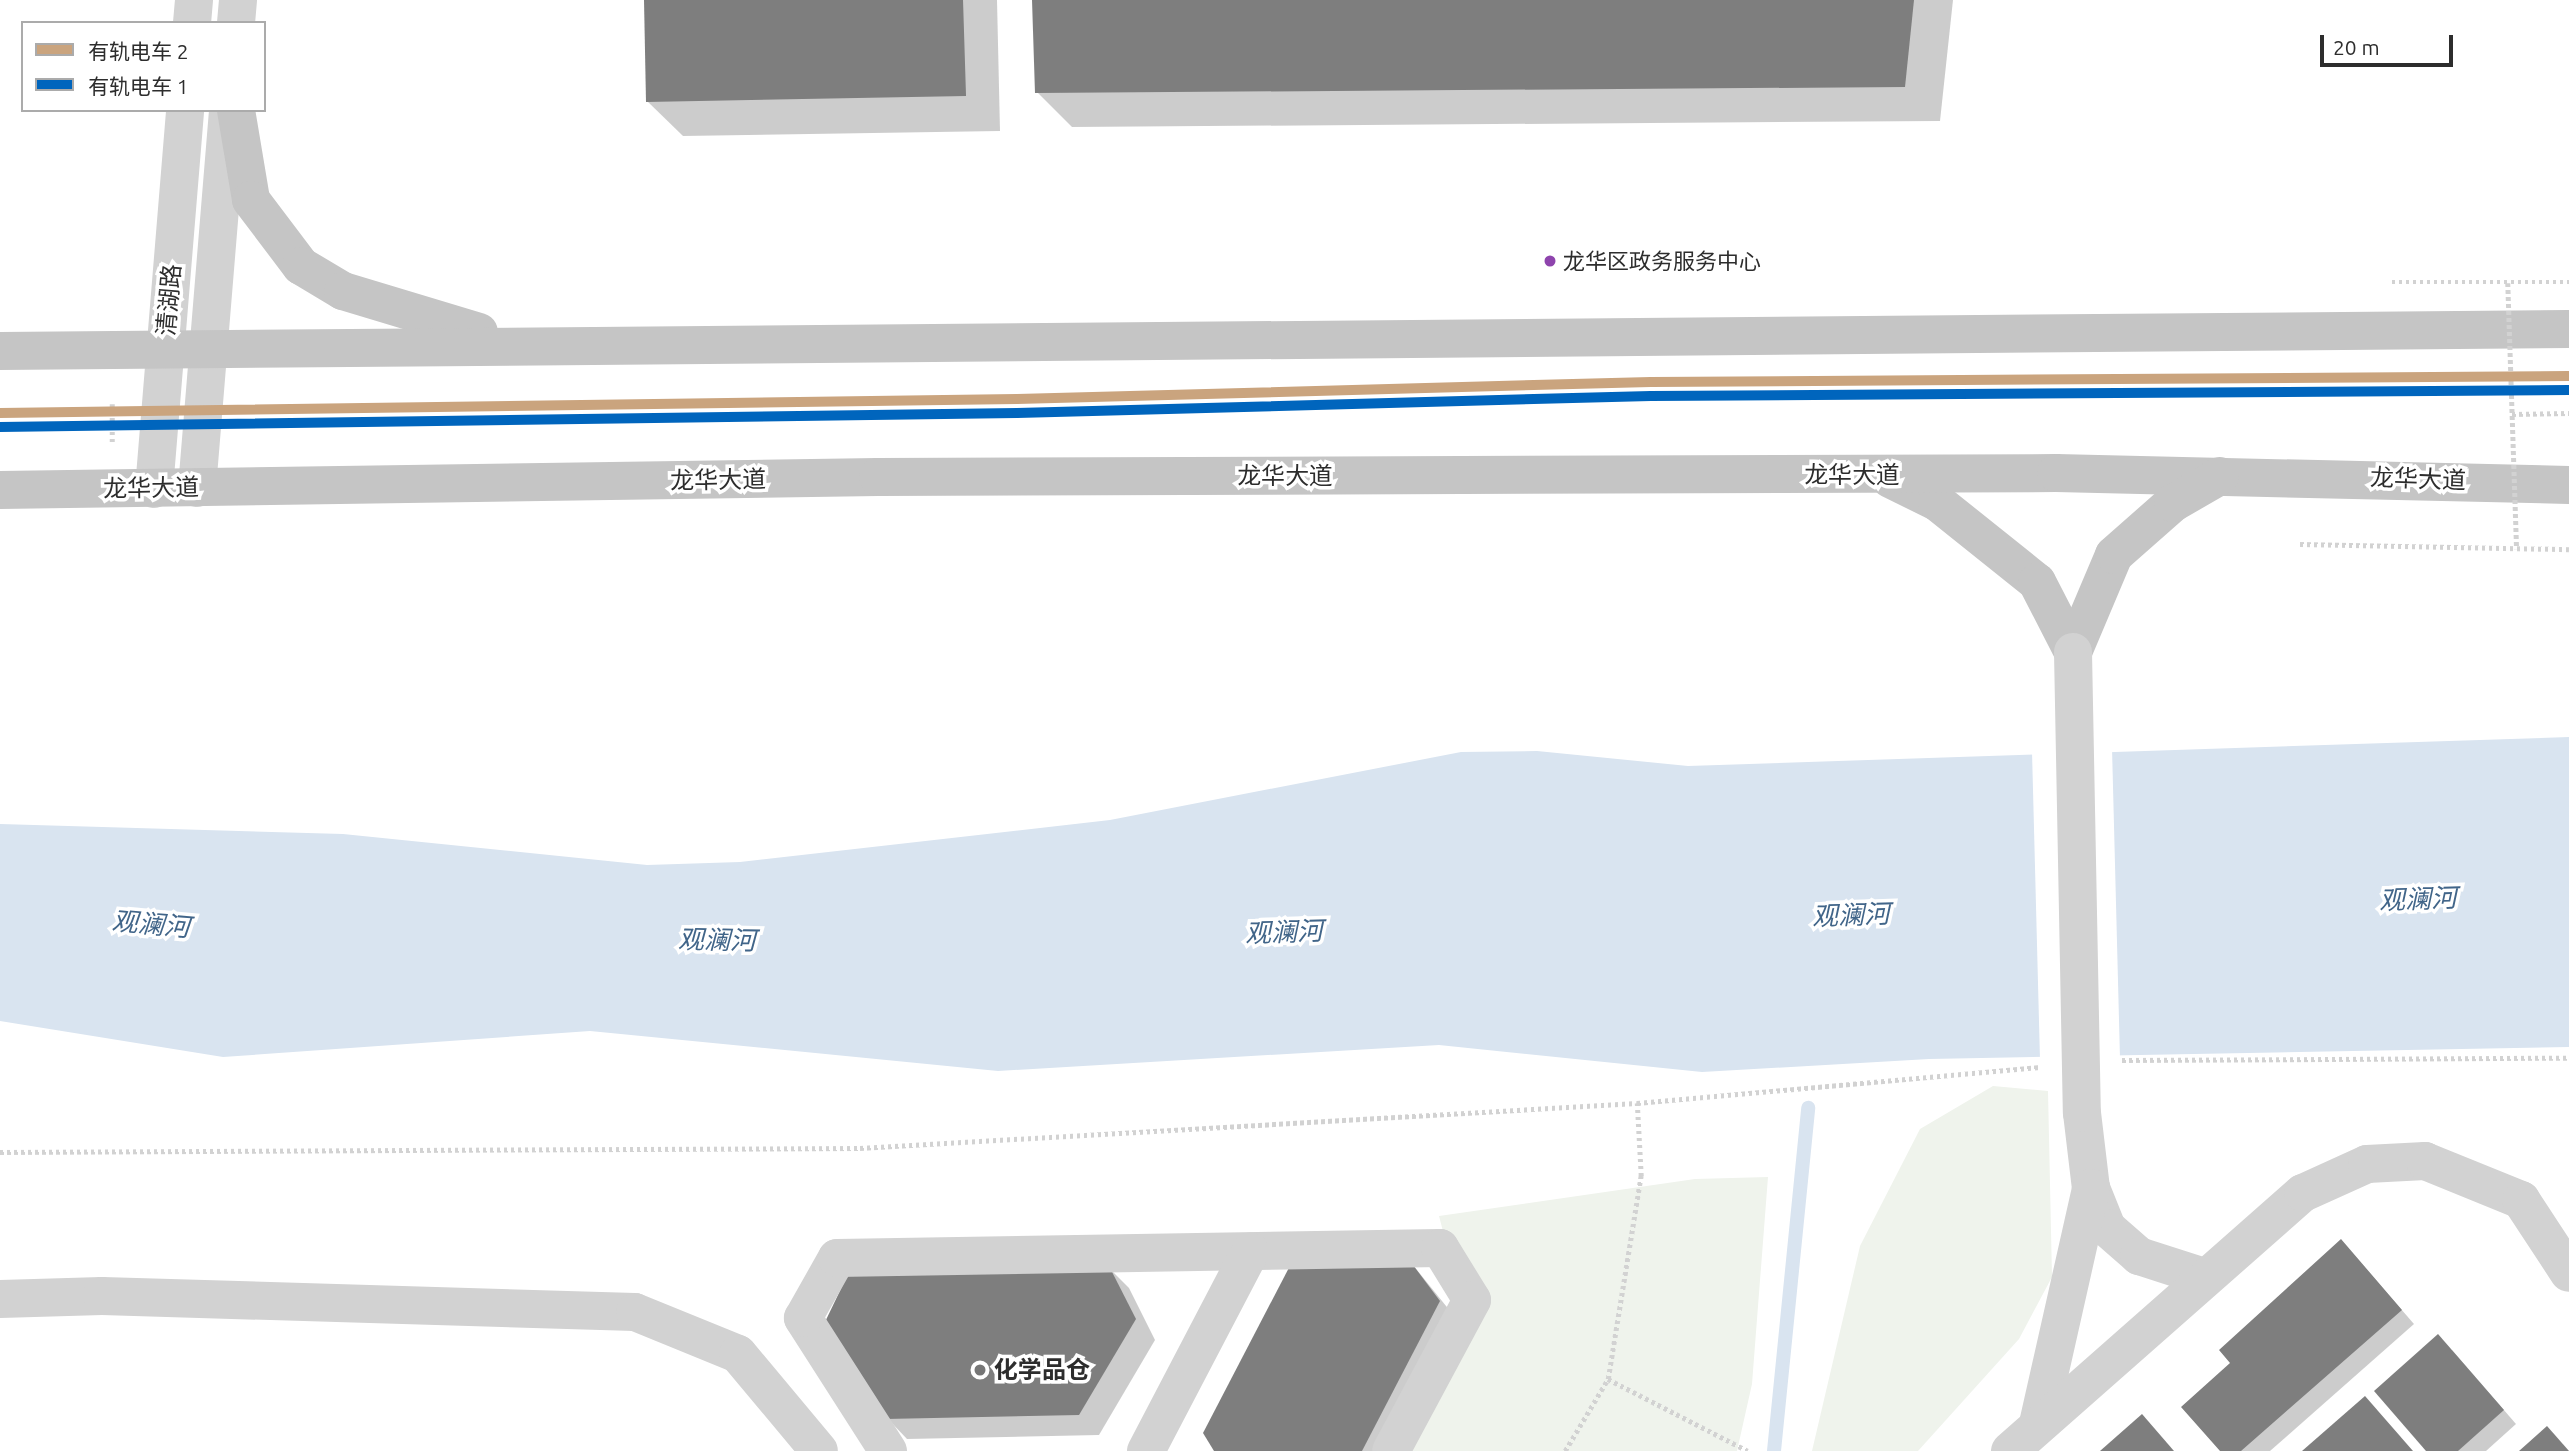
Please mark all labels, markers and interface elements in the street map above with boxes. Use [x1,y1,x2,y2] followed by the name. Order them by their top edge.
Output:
[21,21,266,112] legend
[2324,21,2457,65] scale bar
[2333,35,2380,59] text: 20 m
[88,39,189,63] text: 有轨电车 2
[88,74,189,98] text: 有轨电车 1
[1563,248,1761,274] place label: 龙华区政务服务中心
[1543,254,1557,268] marker: 龙华区政务服务中心
[152,263,186,337] street label: 清湖路
[1804,461,1900,489] street label: 龙华大道
[1237,462,1333,490] street label: 龙华大道
[2370,463,2466,495] street label: 龙华大道
[670,465,766,495] street label: 龙华大道
[103,473,199,503] street label: 龙华大道
[2378,882,2458,916] water label: 观澜河
[1811,898,1891,932] water label: 观澜河
[111,905,191,943] water label: 观澜河
[1244,915,1324,949] water label: 观澜河
[678,924,756,956] water label: 观澜河
[994,1356,1090,1384] place label: 化学品仓
[972,1362,988,1378] marker: 化学品仓

